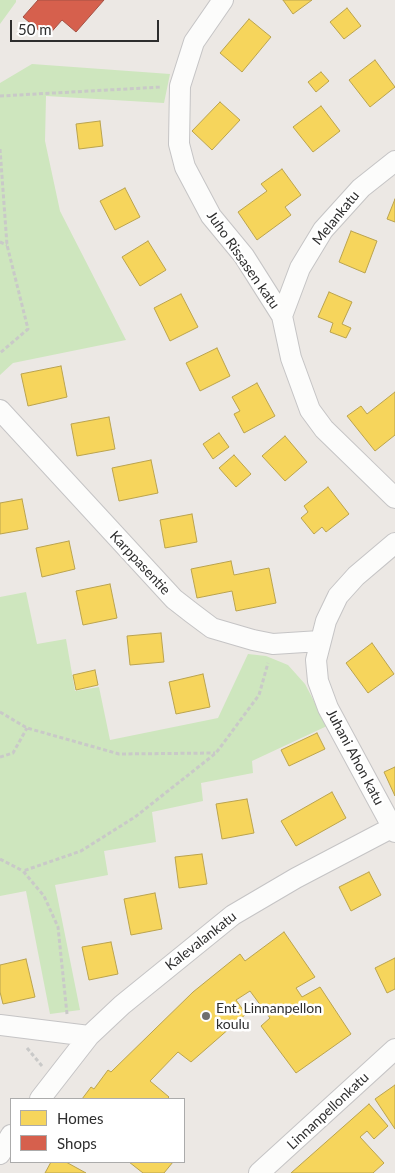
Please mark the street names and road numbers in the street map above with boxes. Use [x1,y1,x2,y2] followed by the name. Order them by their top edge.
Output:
[309,187,363,249] street label: Melankatu
[203,208,283,312] street label: Juho Rissasen katu
[106,528,174,598] street label: Karppasentie
[323,706,387,808] street label: Juhani Ahon katu
[162,908,240,974] street label: Kalevalankatu
[284,1069,372,1153] street label: Linnanpellonkatu

